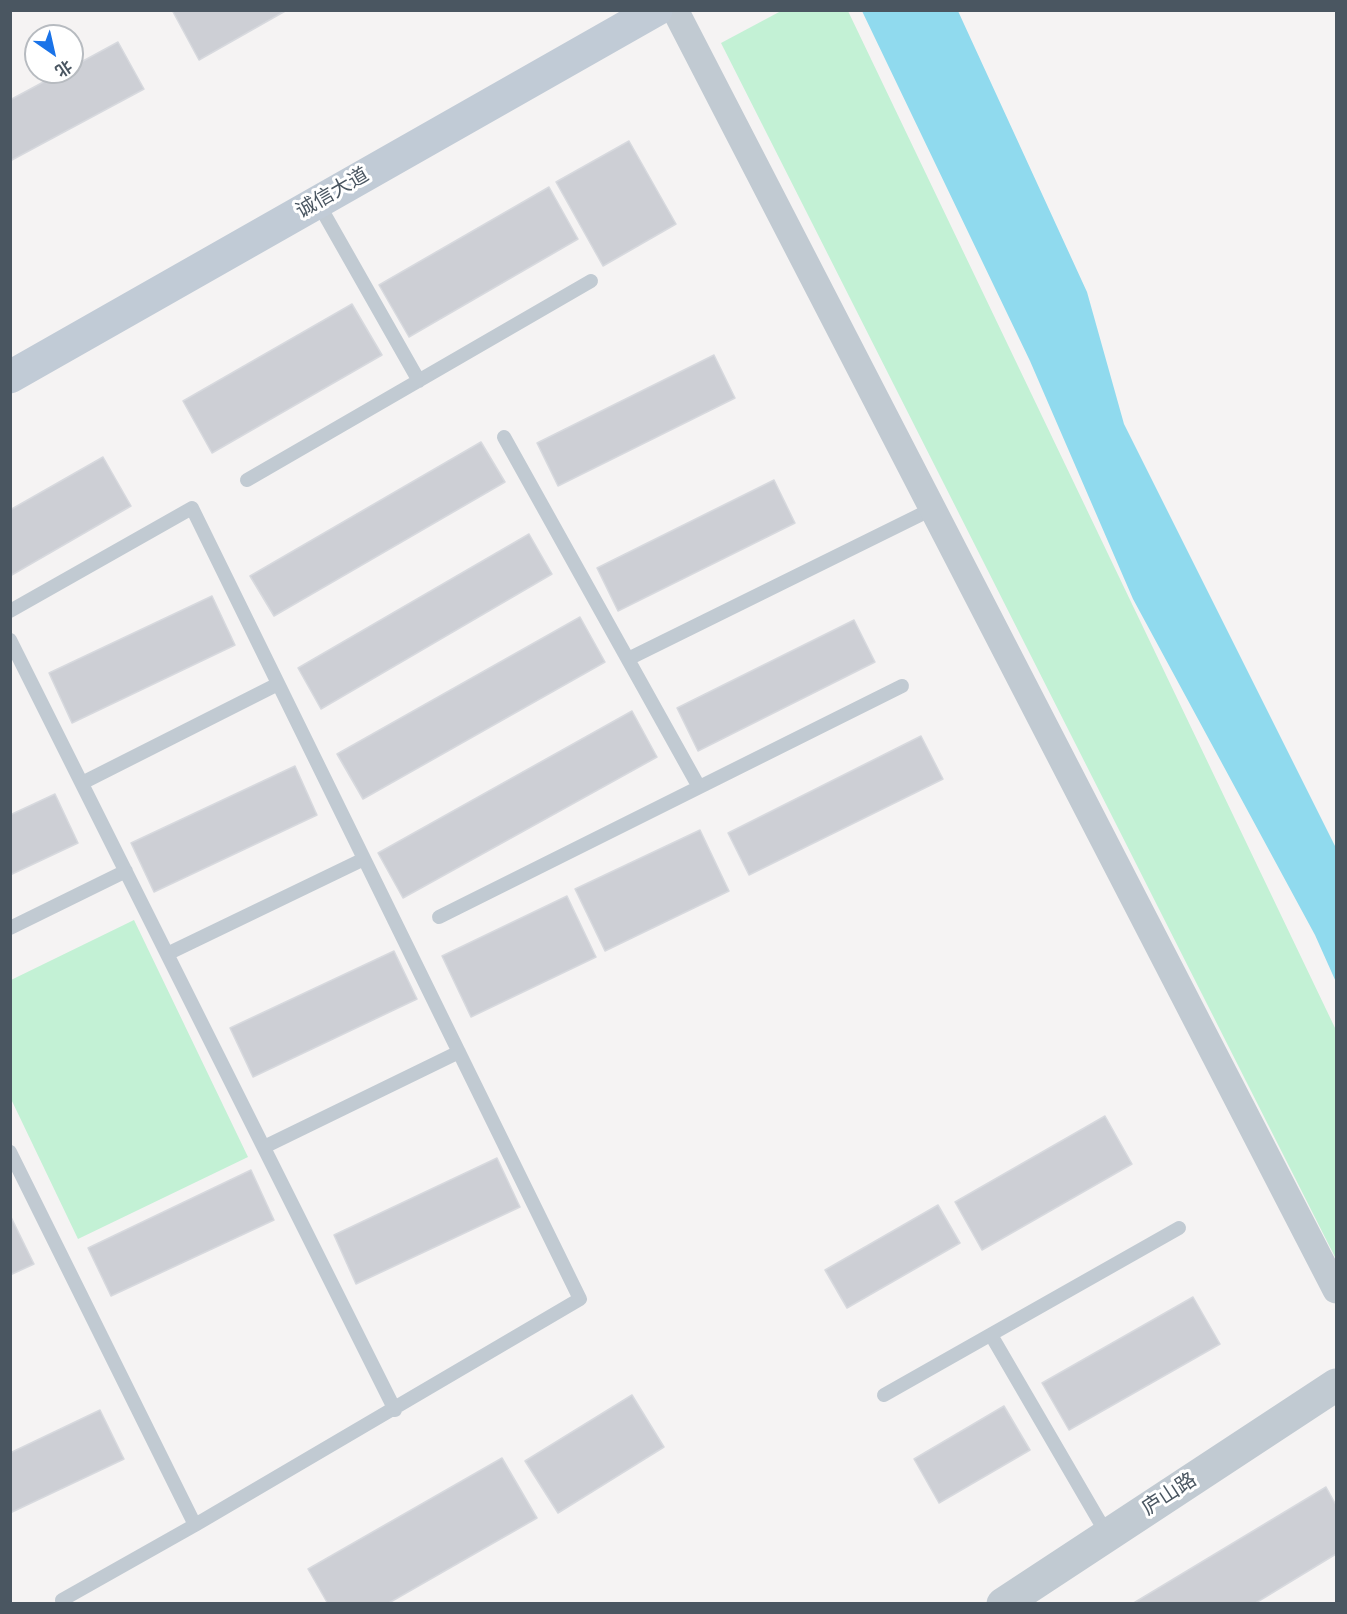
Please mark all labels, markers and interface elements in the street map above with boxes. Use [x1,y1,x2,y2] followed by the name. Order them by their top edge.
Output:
[24,24,84,84] north arrow
[51,55,75,80] text: 北
[292,164,374,224] street label: 诚信大道
[1138,1469,1202,1521] street label: 庐山路

